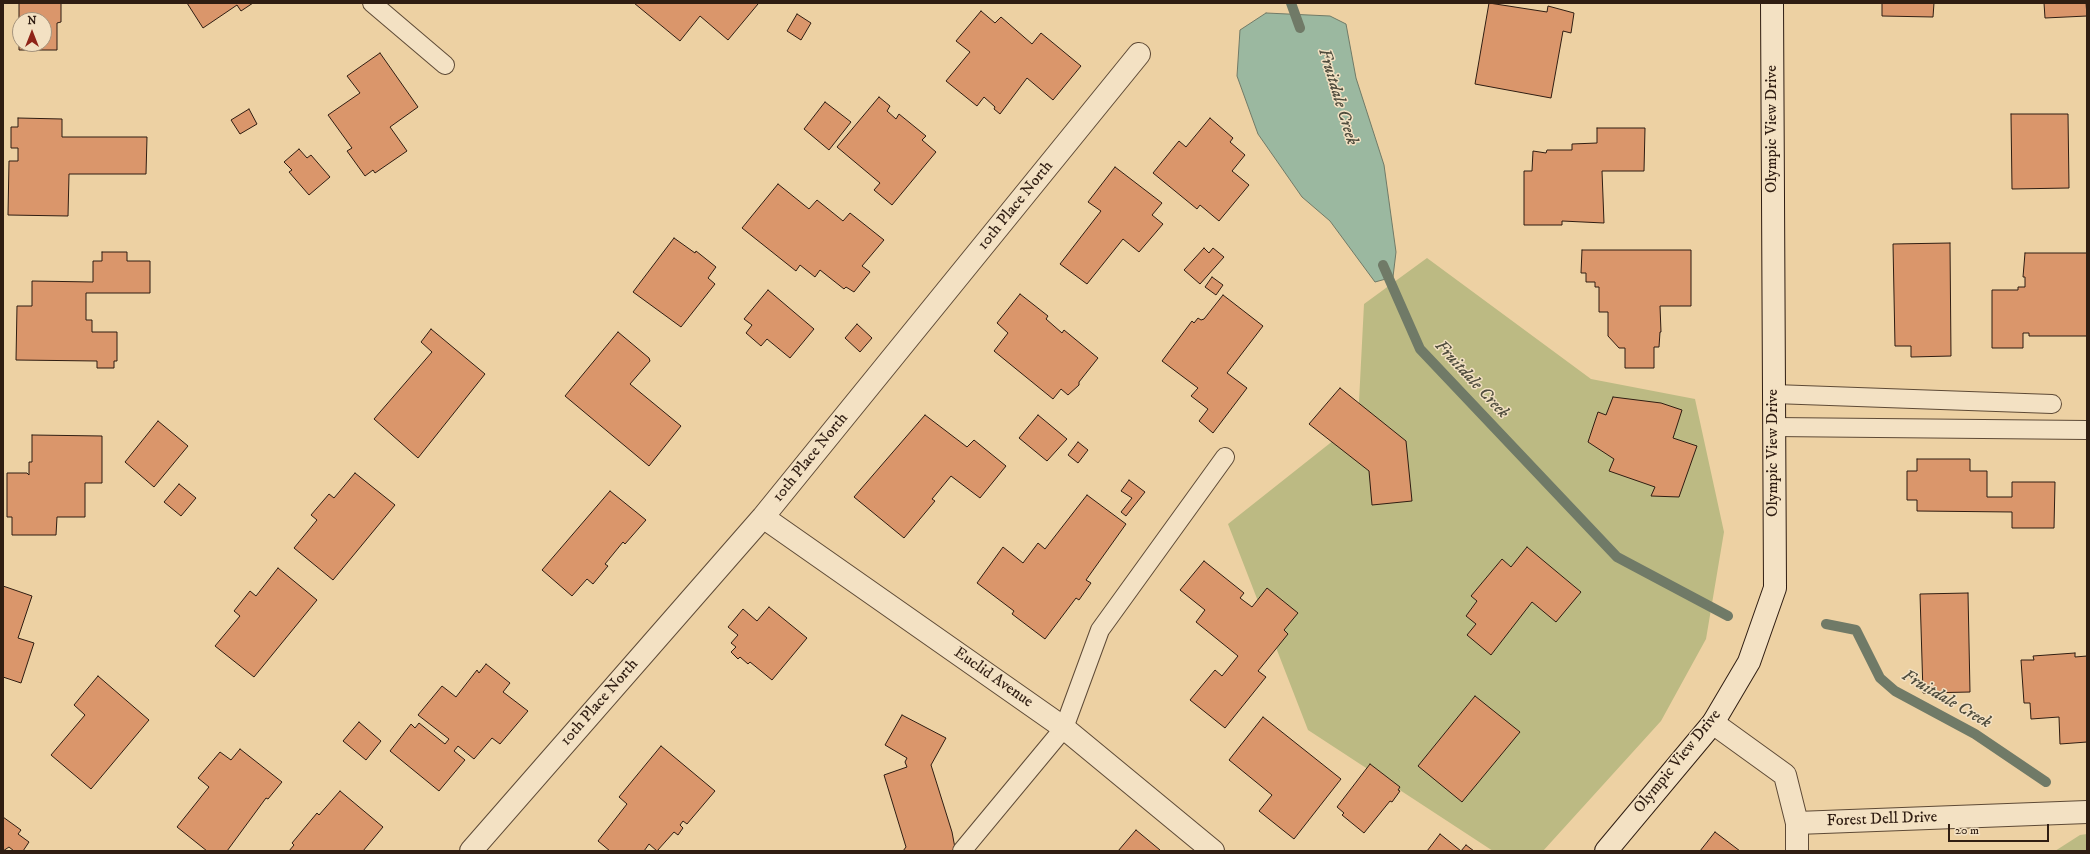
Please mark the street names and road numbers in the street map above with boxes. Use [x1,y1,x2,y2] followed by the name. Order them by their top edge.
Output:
[1763,65,1783,193] street label: Olympic View Drive
[974,158,1058,254] street label: 10th Place North
[1764,389,1784,517] street label: Olympic View Drive
[769,410,853,506] street label: 10th Place North
[950,644,1036,712] street label: Euclid Avenue
[557,656,643,750] street label: 10th Place North
[1630,706,1726,818] street label: Olympic View Drive
[1826,808,1938,832] street label: Forest Dell Drive

